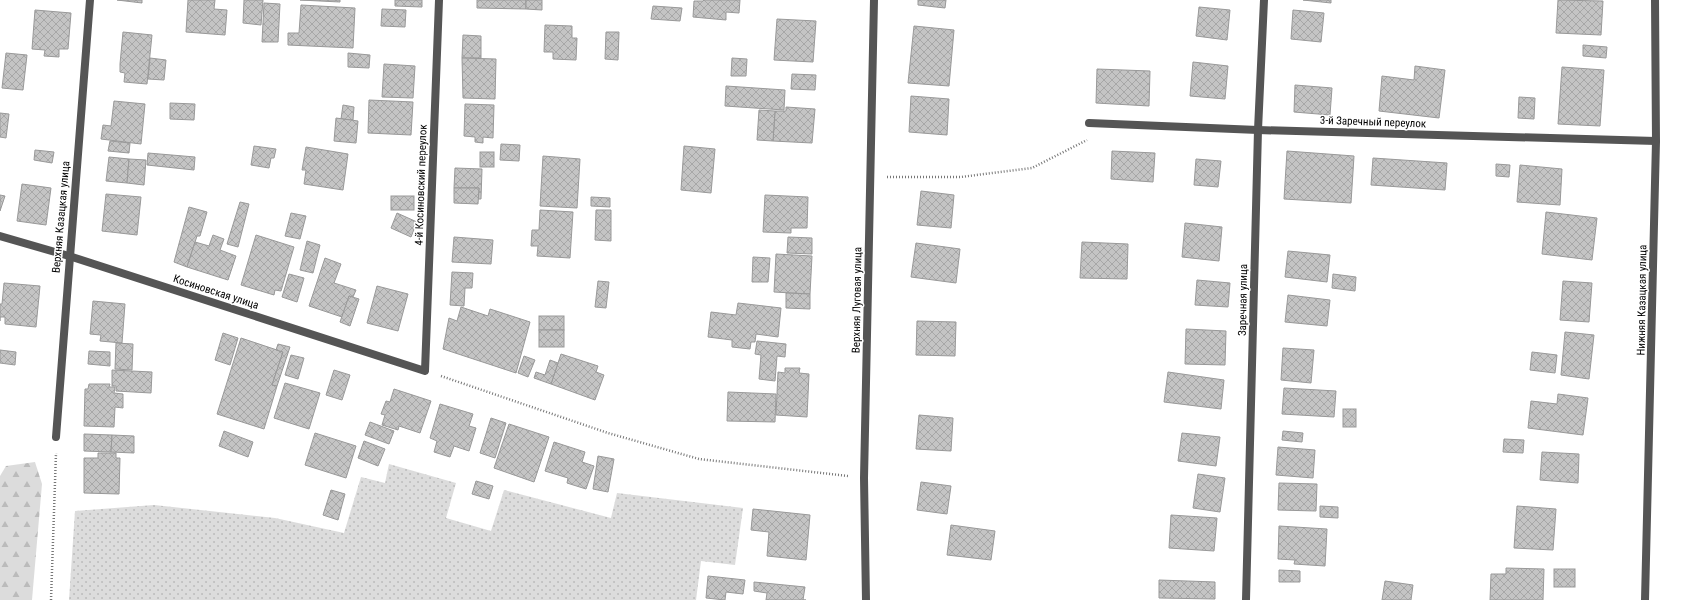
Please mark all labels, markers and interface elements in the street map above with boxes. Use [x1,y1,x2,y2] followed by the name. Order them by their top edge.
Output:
[1320,114,1427,130] street label: 3-й Заречный переулок
[412,123,430,246] street label: 4-й Косиновский переулок
[50,160,72,274] street label: Верхняя Казацкая улица
[1635,244,1649,356] street label: Нижняя Казацкая улица
[850,247,864,353] street label: Верхняя Луговая улица
[1236,264,1250,336] street label: Заречная улица
[172,272,260,312] street label: Косиновская улица

